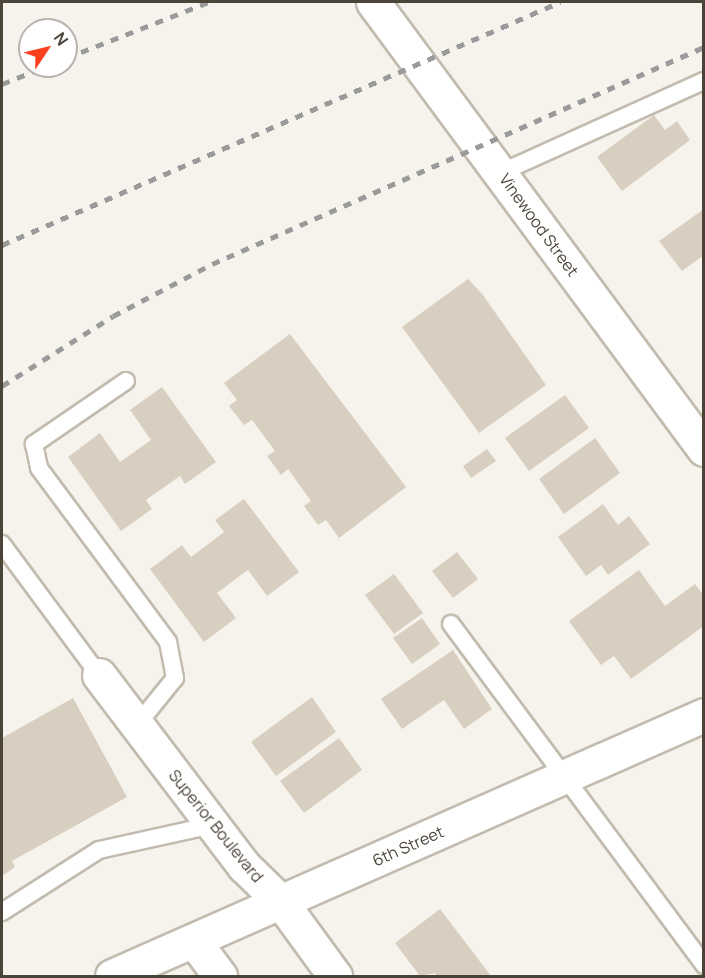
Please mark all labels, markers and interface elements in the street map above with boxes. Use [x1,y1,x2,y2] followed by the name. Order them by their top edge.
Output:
[18,18,78,78] north arrow
[49,28,73,50] text: N
[495,170,583,280] street label: Vinewood Street
[165,766,267,886] street label: Superior Boulevard
[369,822,447,870] street label: 6th Street

